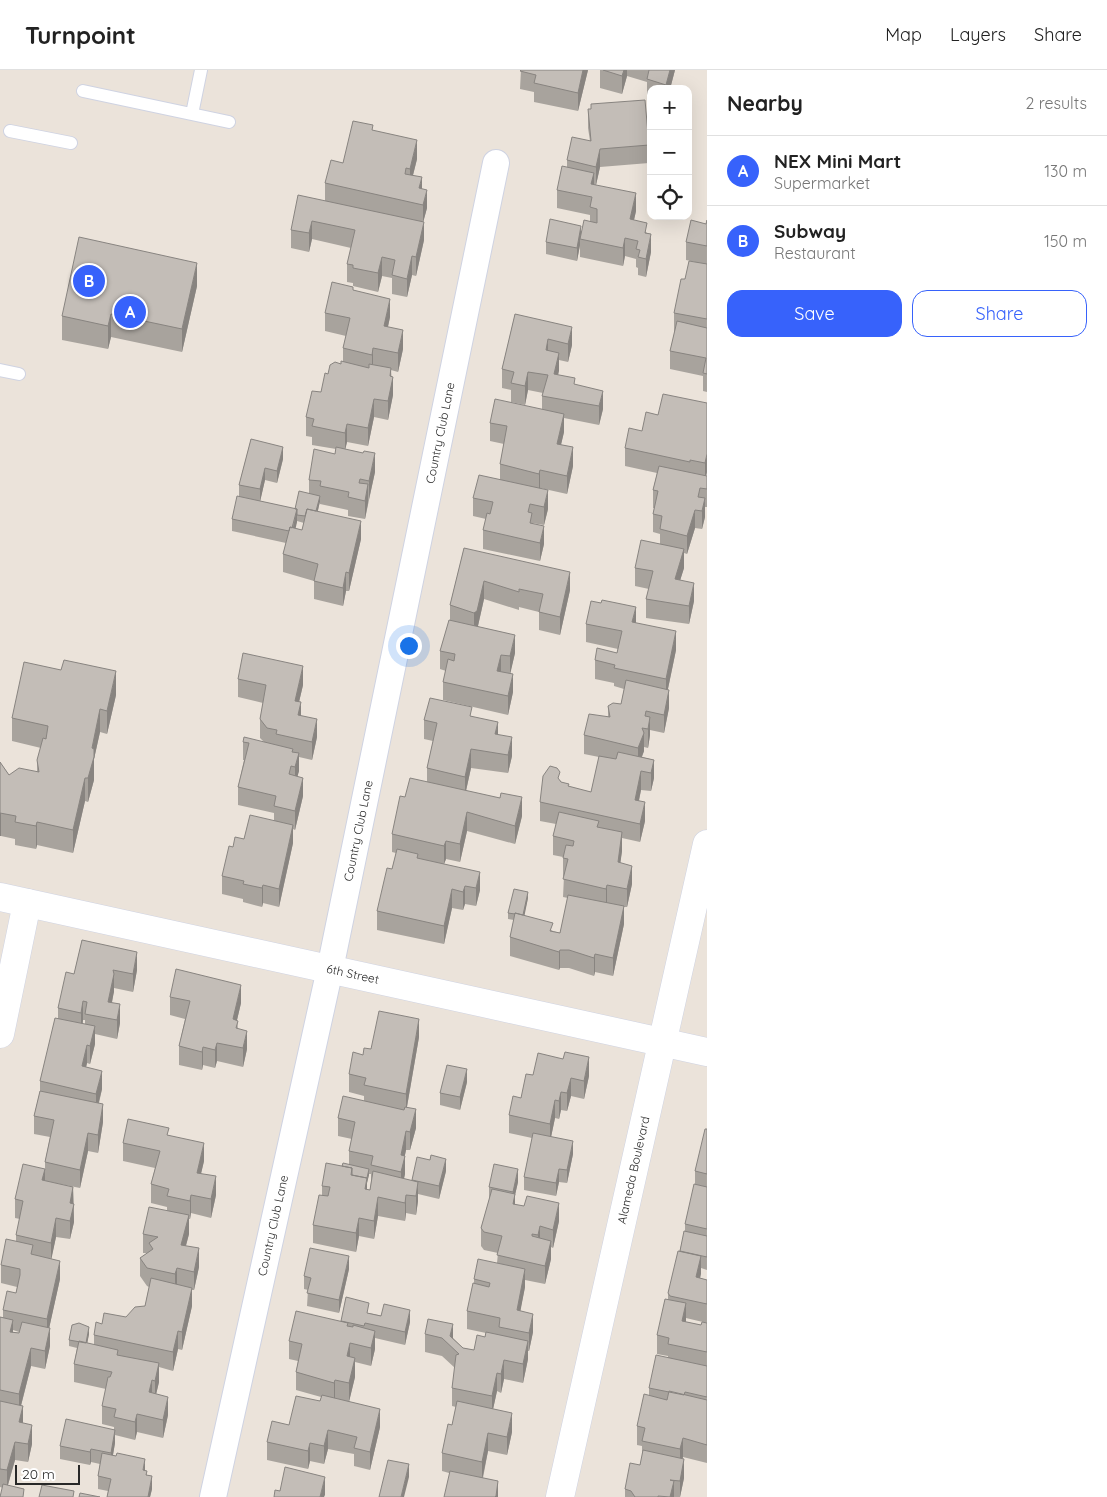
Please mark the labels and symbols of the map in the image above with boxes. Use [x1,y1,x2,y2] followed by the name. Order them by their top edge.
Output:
[73,262,105,300] pin: B
[114,293,146,331] pin: A
[422,381,458,485] street label: Country Club Lane
[396,633,422,659] your location
[340,778,376,883] street label: Country Club Lane
[325,961,380,987] street label: 6th Street
[614,1115,652,1225] street label: Alameda Boulevard
[254,1173,291,1277] street label: Country Club Lane
[15,1462,80,1485] scale bar

